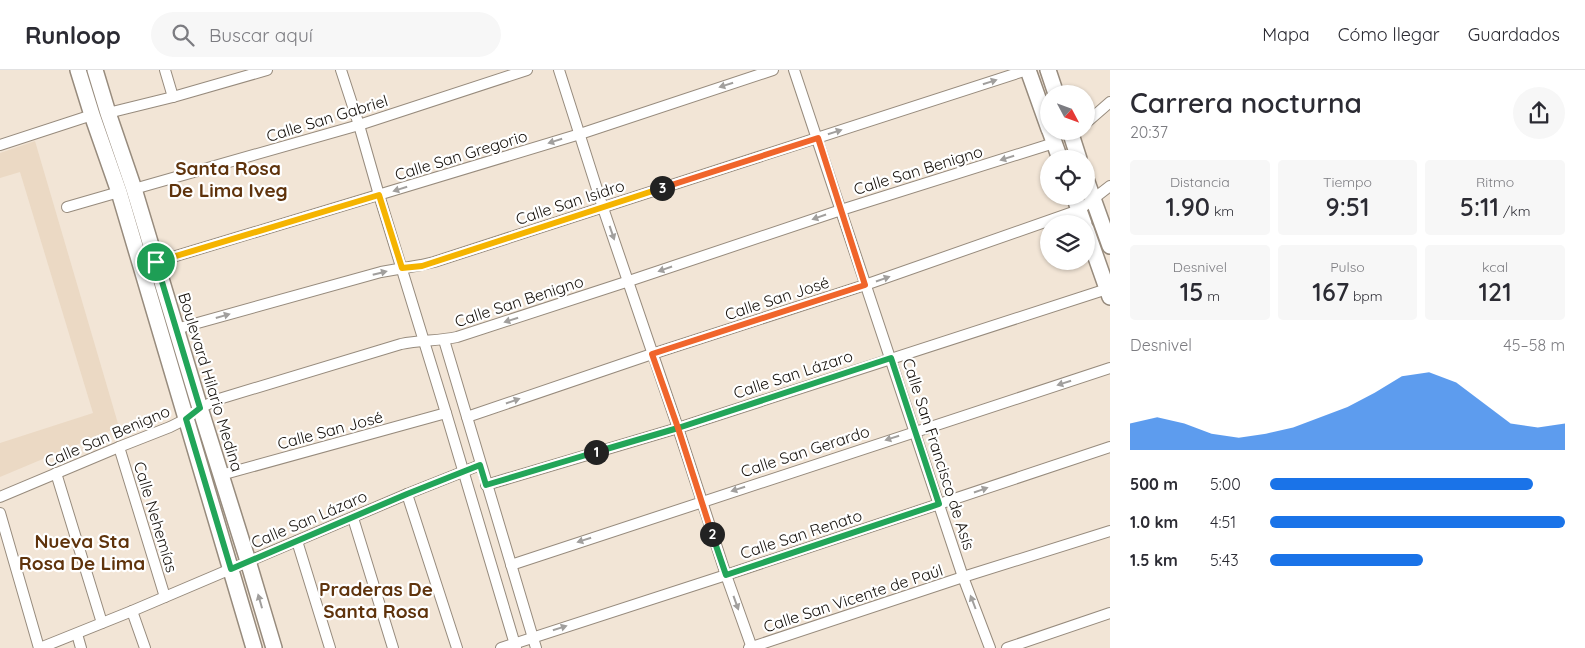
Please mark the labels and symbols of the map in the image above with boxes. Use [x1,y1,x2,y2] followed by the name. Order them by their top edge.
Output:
[983,78,998,86] one-way arrow
[719,82,734,90] one-way arrow
[1040,85,1095,140] north arrow
[264,90,390,146] street label: Calle San Gabriel
[392,125,530,185] street label: Calle San Gregorio
[828,128,843,135] one-way arrow
[548,138,563,146] one-way arrow
[851,141,985,199] street label: Calle San Benigno
[1000,154,1015,162] one-way arrow
[168,156,288,202] district label: Santa Rosa De Lima Iveg
[513,175,627,229] street label: Calle San Isidro
[650,176,674,200] pin: 3
[392,185,407,193] one-way arrow
[811,213,826,221] one-way arrow
[608,226,616,241] one-way arrow
[135,241,177,283] pin
[657,265,672,273] one-way arrow
[372,269,387,277] one-way arrow
[452,271,586,331] street label: Calle San Benigno
[722,272,832,324] street label: Calle San José
[876,275,891,283] one-way arrow
[174,290,248,474] street label: Boulevard Hilario Medina
[216,312,231,320] one-way arrow
[503,316,518,324] one-way arrow
[731,345,855,403] street label: Calle San Lázaro
[899,356,979,552] street label: Calle San Francisco de Asís
[1056,380,1071,387] one-way arrow
[506,397,521,405] one-way arrow
[41,401,173,471] street label: Calle San Benigno
[275,406,385,454] street label: Calle San José
[738,421,872,481] street label: Calle San Gerardo
[885,435,900,443] one-way arrow
[584,440,608,464] pin: 1
[130,459,182,575] street label: Calle Nehemías
[730,485,745,493] one-way arrow
[248,486,370,552] street label: Calle San Lázaro
[974,486,989,494] one-way arrow
[738,505,864,563] street label: Calle San Renato
[700,522,724,546] pin: 2
[19,529,145,575] district label: Nueva Sta Rosa De Lima
[576,537,591,545] one-way arrow
[761,560,945,636] street label: Calle San Vicente de Paúl
[319,577,433,623] district label: Praderas De Santa Rosa
[256,594,264,609] one-way arrow
[733,595,740,610] one-way arrow
[969,595,976,610] one-way arrow
[553,624,568,631] one-way arrow

